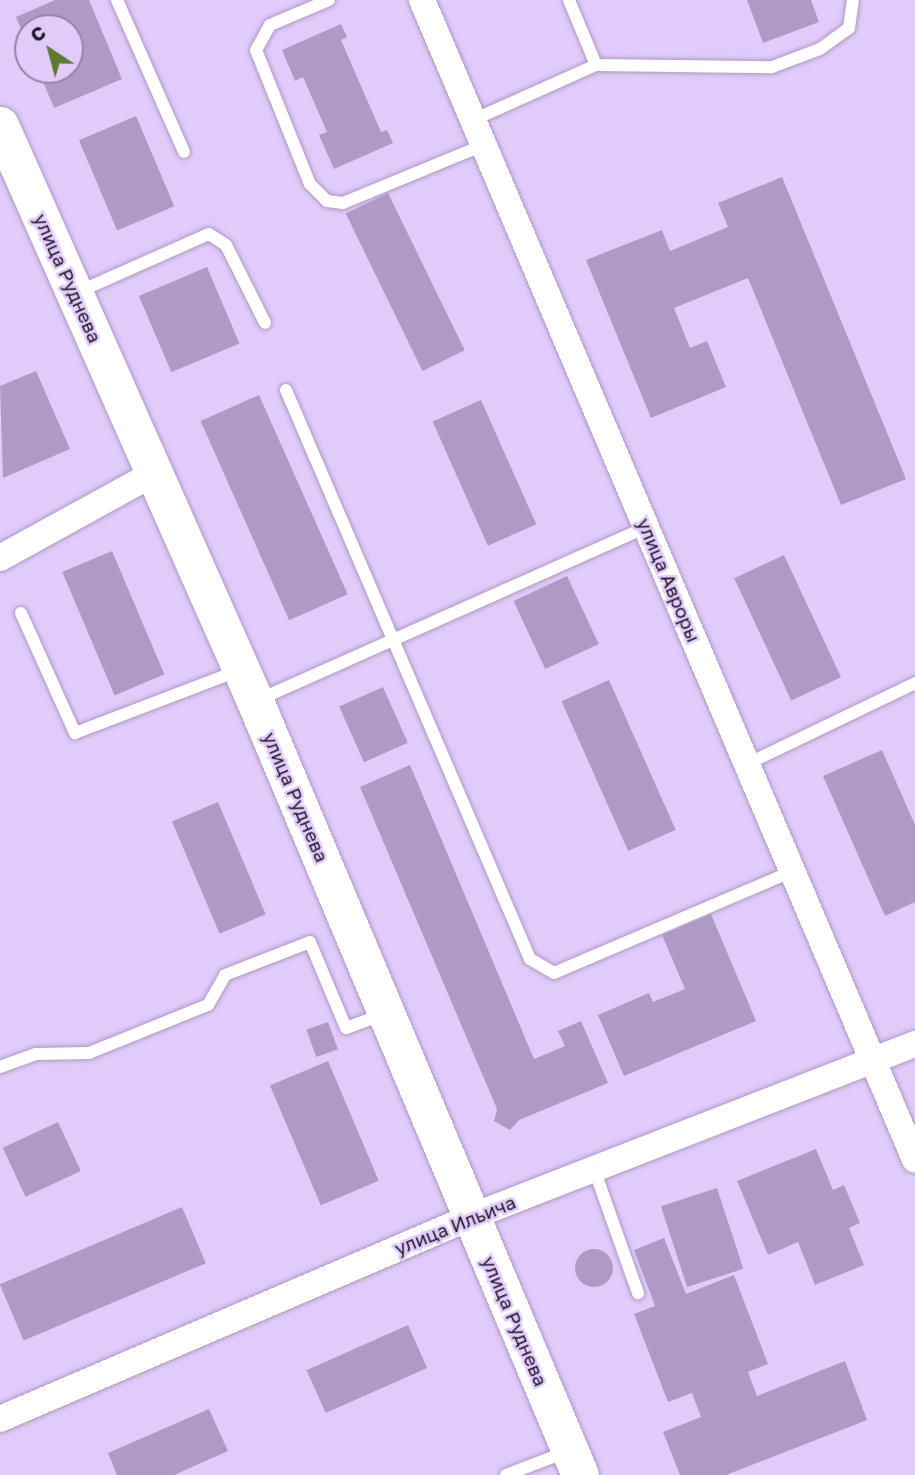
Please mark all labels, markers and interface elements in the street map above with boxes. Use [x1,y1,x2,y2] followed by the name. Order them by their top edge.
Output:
[14,14,84,84] north arrow
[25,20,50,46] text: С
[29,210,107,346] street label: улица Руднева
[633,515,705,645] street label: улица Авроры
[258,729,334,865] street label: улица Руднева
[391,1190,519,1260] street label: улица Ильича
[477,1253,553,1389] street label: улица Руднева

